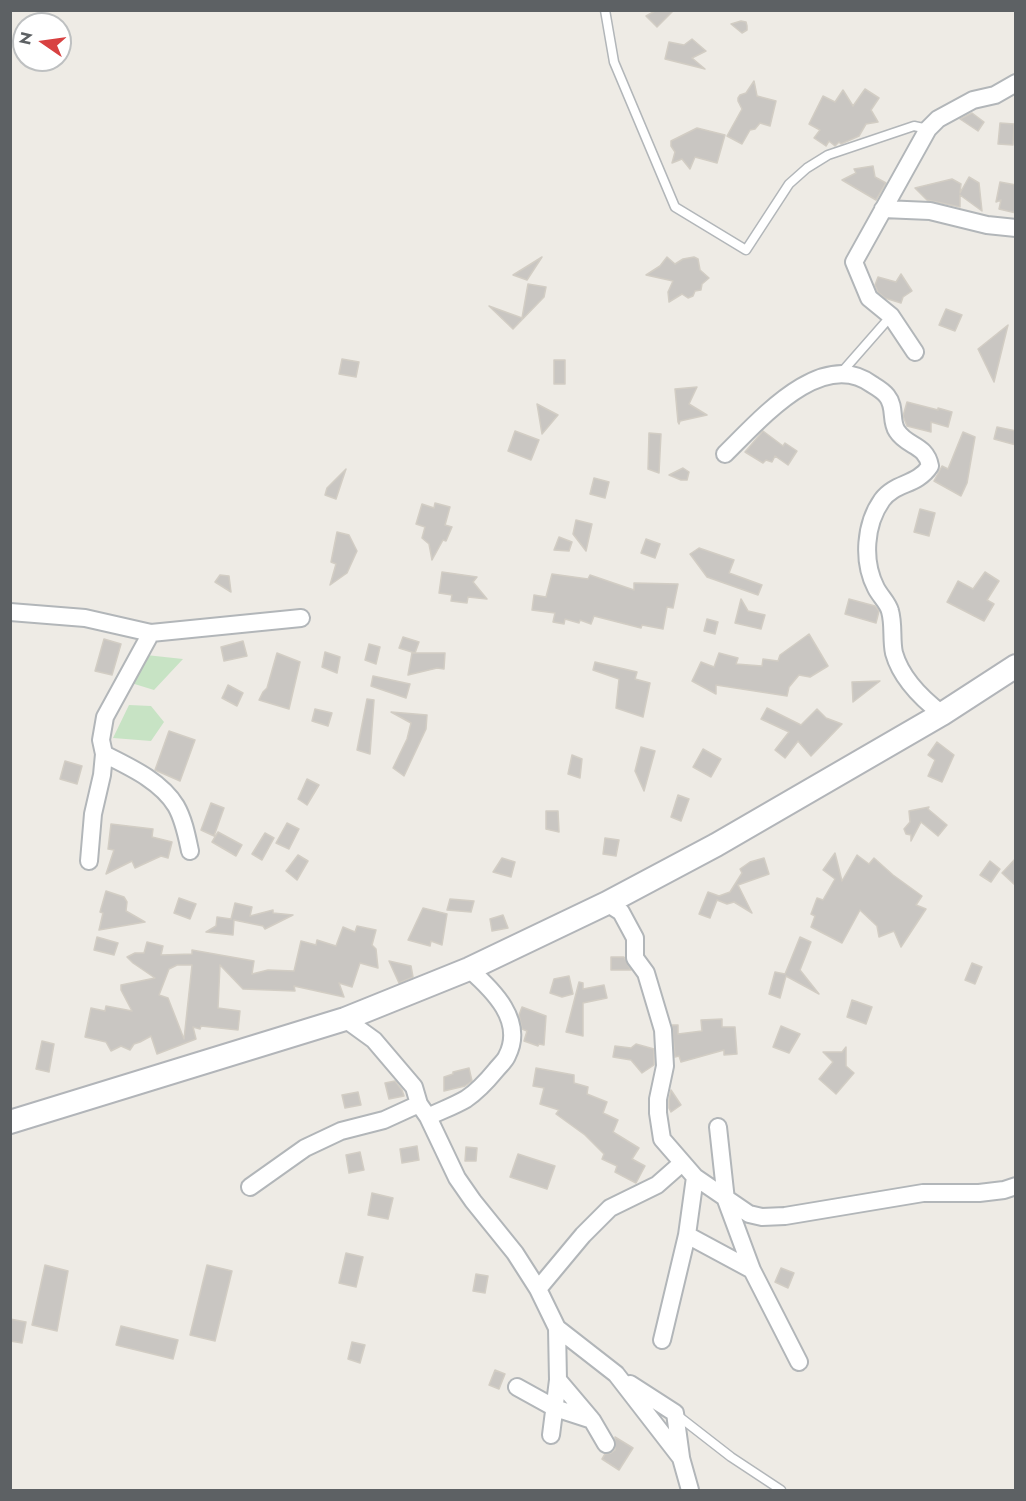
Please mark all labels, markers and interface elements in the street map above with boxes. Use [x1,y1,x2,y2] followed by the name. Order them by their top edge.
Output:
[12,12,72,72] north arrow
[13,30,39,47] text: N

